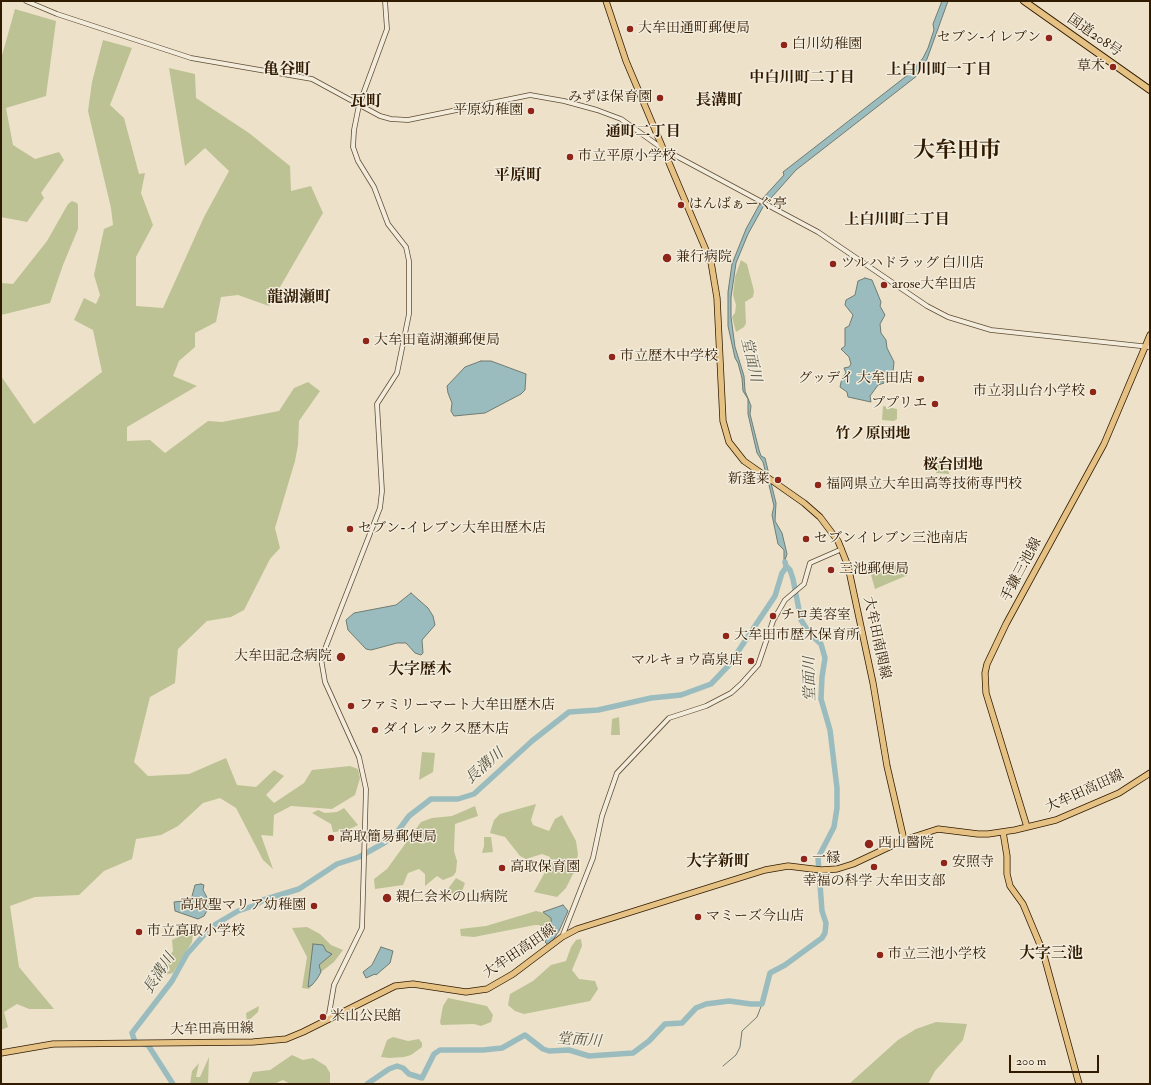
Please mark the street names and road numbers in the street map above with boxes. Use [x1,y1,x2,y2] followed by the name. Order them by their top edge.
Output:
[1063,11,1125,61] street label: 国道208号
[998,535,1046,605] street label: 手鎌三池線
[859,595,893,681] street label: 大牟田南関線
[1043,767,1127,817] street label: 大牟田高田線
[480,922,560,982] street label: 大牟田高田線
[170,1021,254,1039] street label: 大牟田高田線

